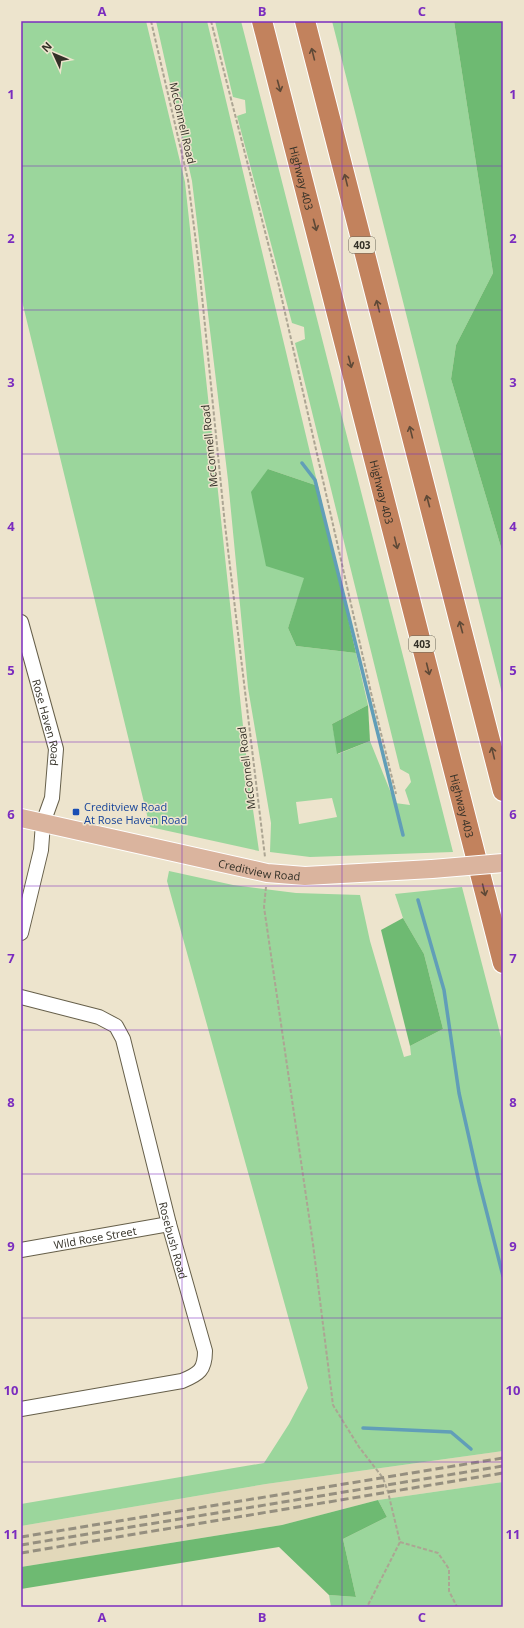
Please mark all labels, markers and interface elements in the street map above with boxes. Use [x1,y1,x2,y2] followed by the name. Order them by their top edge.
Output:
[98,2,107,20] text: A
[258,2,267,20] text: B
[418,2,426,20] text: C
[34,34,74,74] north arrow
[38,38,55,55] text: N
[309,48,316,61] one-way arrow
[275,79,283,92] one-way arrow
[166,81,200,165] street label: McConnell Road
[7,85,15,103] text: 1
[509,85,517,103] text: 1
[287,144,318,212] street label: Highway 403
[341,174,349,187] one-way arrow
[311,218,319,231] one-way arrow
[7,229,15,247] text: 2
[509,229,517,247] text: 2
[349,237,375,253] road number: 403
[374,300,381,313] one-way arrow
[347,356,355,369] one-way arrow
[7,373,15,391] text: 3
[509,373,517,391] text: 3
[197,404,221,488] street label: McConnell Road
[406,426,414,439] one-way arrow
[367,458,398,525] street label: Highway 403
[424,495,432,508] one-way arrow
[7,517,15,535] text: 4
[509,517,517,535] text: 4
[393,536,400,549] one-way arrow
[457,621,464,634] one-way arrow
[409,636,435,652] road number: 403
[7,661,15,679] text: 5
[509,661,517,679] text: 5
[425,662,432,675] one-way arrow
[30,677,64,767] street label: Rose Haven Road
[233,726,259,810] street label: McConnell Road
[489,747,497,760] one-way arrow
[447,772,478,839] street label: Highway 403
[84,799,187,827] place label: Creditview Road At Rose Haven Road
[7,805,15,823] text: 6
[509,805,517,823] text: 6
[71,807,81,817] marker: Creditview Road At Rose Haven Road
[217,855,301,883] street label: Creditview Road
[481,883,489,896] one-way arrow
[7,949,15,967] text: 7
[509,949,517,967] text: 7
[7,1093,15,1111] text: 8
[509,1093,517,1111] text: 8
[156,1200,192,1280] street label: Rosebush Road
[52,1222,138,1252] street label: Wild Rose Street
[7,1237,15,1255] text: 9
[509,1237,517,1255] text: 9
[4,1381,18,1399] text: 10
[506,1381,520,1399] text: 10
[4,1525,18,1543] text: 11
[506,1525,520,1543] text: 11
[98,1608,107,1626] text: A
[258,1608,267,1626] text: B
[418,1608,426,1626] text: C

